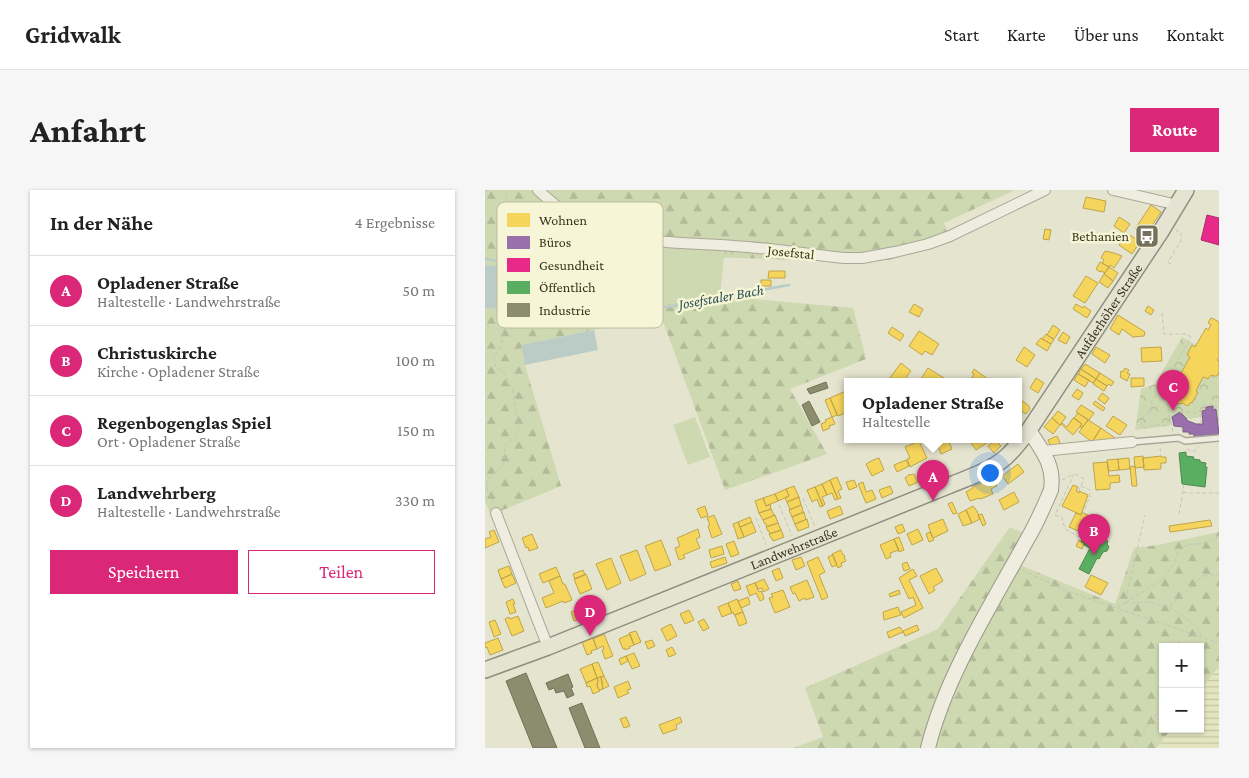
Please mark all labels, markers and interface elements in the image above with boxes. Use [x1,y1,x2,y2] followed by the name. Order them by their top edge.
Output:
[25,21,121,48] text: Gridwalk
[944,25,979,45] text: Start
[1007,25,1046,45] text: Karte
[1074,25,1139,45] text: Über uns
[1167,25,1224,45] text: Kontakt
[1130,108,1219,152] button: Route
[30,111,146,150] text: Anfahrt
[497,202,663,328] legend
[50,211,153,235] text: In der Nähe
[539,212,587,228] text: Wohnen
[355,214,435,231] text: 4 Ergebnisse
[1134,223,1160,249] bus stop icon: Bethanien
[1072,228,1129,244] place label: Bethanien
[539,234,571,250] text: Büros
[765,241,816,262] street label: Josefstal
[539,257,604,273] text: Gesundheit
[1071,261,1145,361] street label: Aufderhöher Straße
[97,272,239,293] text: Opladener Straße
[539,279,596,295] text: Öffentlich
[61,282,71,299] text: A
[403,282,435,299] text: 50 m
[674,282,765,314] water label: Josefstaler Bach
[97,293,281,310] text: Haltestelle · Landwehrstraße
[539,302,590,318] text: Industrie
[97,342,217,363] text: Christuskirche
[61,352,71,369] text: B
[396,352,435,369] text: 100 m
[97,363,260,380] text: Kirche · Opladener Straße
[1157,370,1189,411] pin: C
[844,378,1022,443] popup
[862,392,1004,413] text: Opladener Straße
[97,412,271,433] text: Regenbogenglas Spiel
[862,413,930,430] text: Haltestelle
[61,422,71,439] text: C
[397,422,435,439] text: 150 m
[97,433,241,450] text: Ort · Opladener Straße
[917,460,949,501] pin: A
[977,460,1003,486] your location
[97,482,216,503] text: Landwehrberg
[60,492,72,509] text: D
[395,492,435,509] text: 330 m
[97,503,281,520] text: Haltestelle · Landwehrstraße
[1078,514,1110,555] pin: B
[748,523,840,573] street label: Landwehrstraße
[50,550,238,594] button: Speichern
[248,550,435,594] button: Teilen
[574,595,606,636] pin: D
[1159,643,1204,733] map controls
[1159,643,1204,688] button: +
[1159,688,1204,733] button: −

